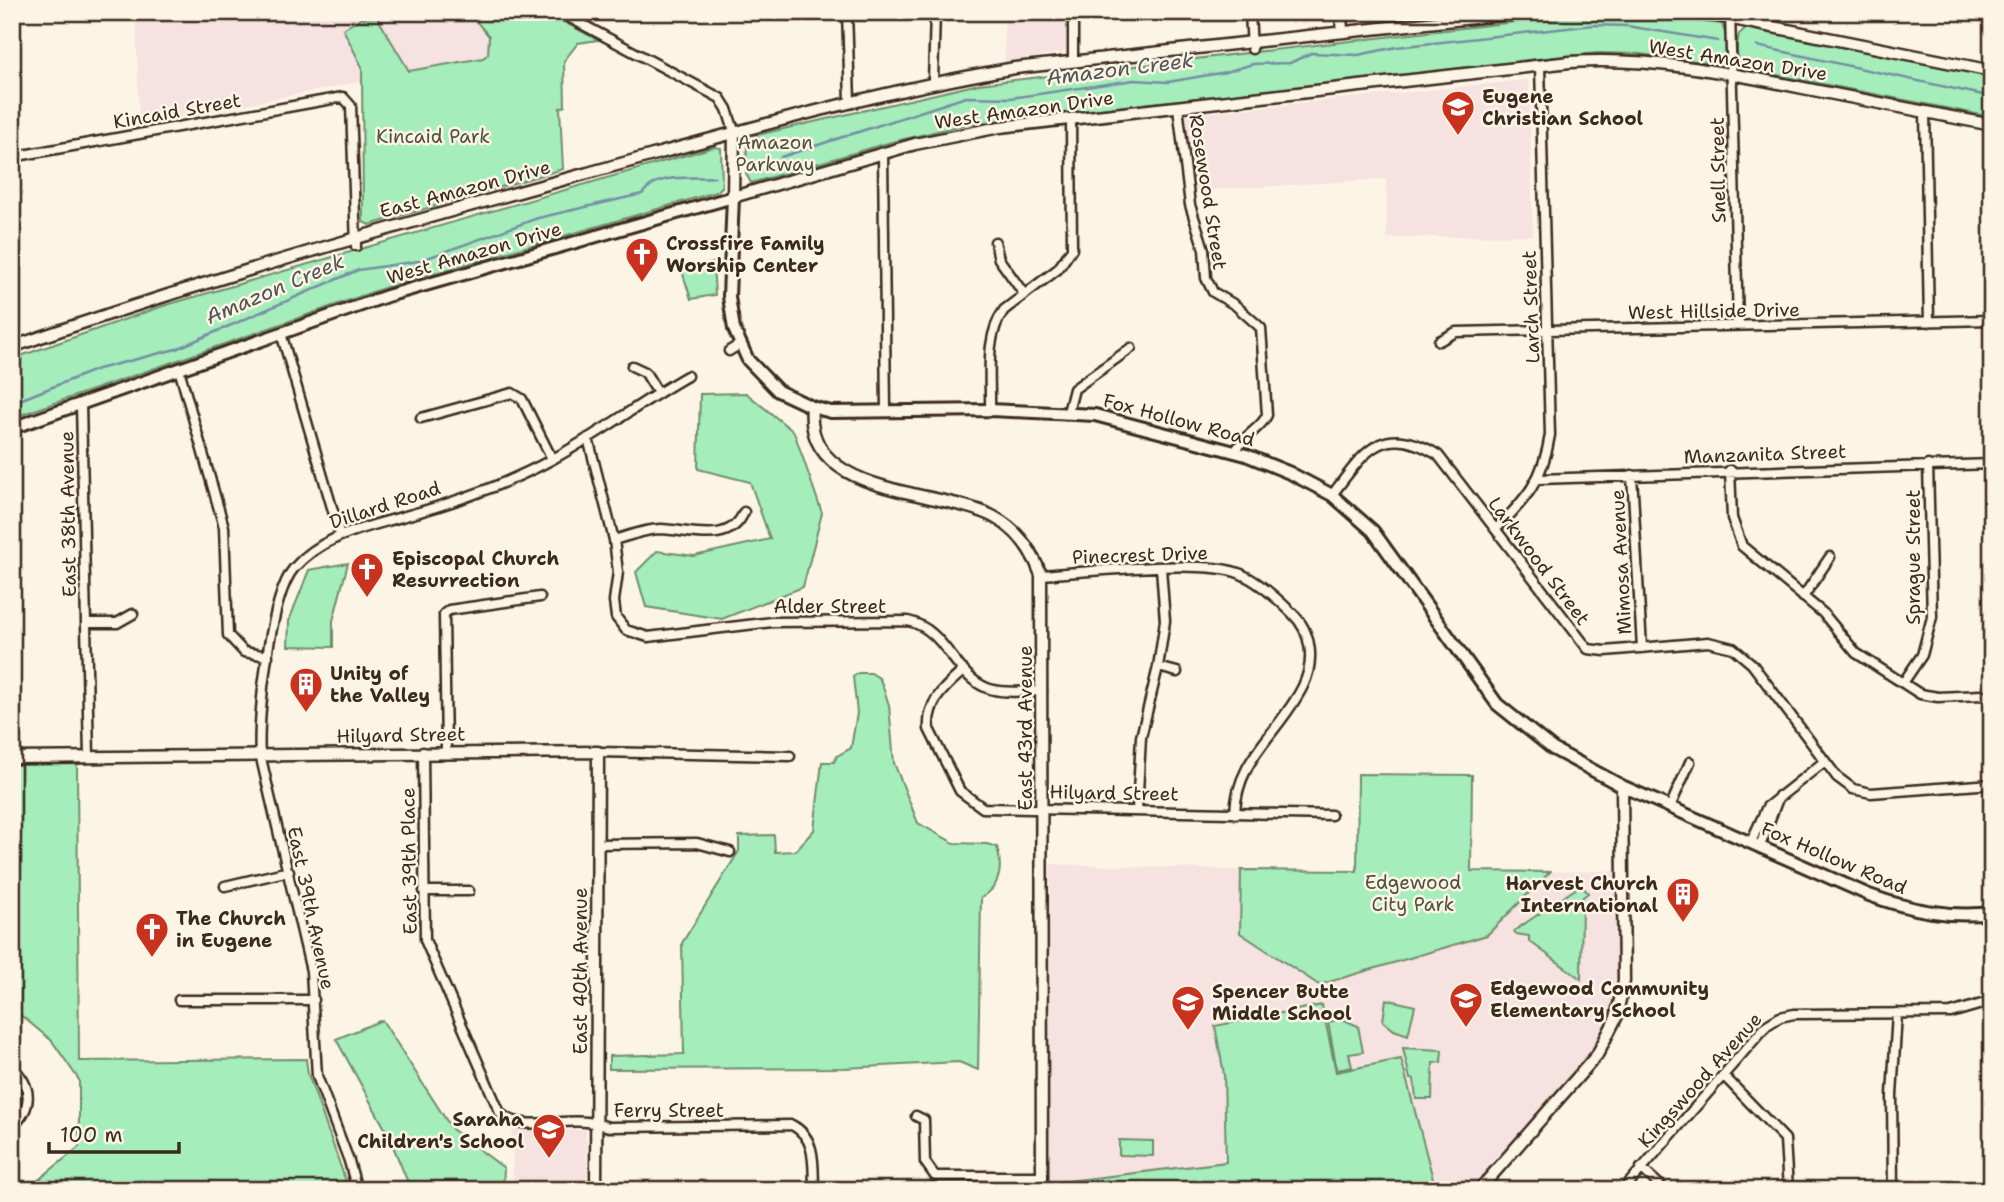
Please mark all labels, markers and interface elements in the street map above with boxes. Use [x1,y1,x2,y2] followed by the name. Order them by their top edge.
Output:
[1647,34,1829,86] street label: West Amazon Drive
[1045,46,1195,92] water label: Amazon Creek
[1482,84,1644,131] place label: Eugene Christian School
[933,85,1115,135] street label: West Amazon Drive
[111,87,243,135] street label: Kincaid Street
[1439,88,1477,137] school or university icon: Eugene Christian School
[1183,112,1233,272] street label: Rosewood Street
[1705,117,1731,223] street label: Snell Street
[376,124,490,149] park label: Kincaid Park
[735,130,815,177] park label: Amazon Parkway
[377,154,553,224] street label: East Amazon Drive
[384,216,564,290] street label: West Amazon Drive
[666,231,825,278] place label: Crossfire Family Worship Center
[623,235,661,284] church icon: Crossfire Family Worship Center
[201,247,349,331] water label: Amazon Creek
[1517,250,1545,364] street label: Larch Street
[1628,297,1800,325] street label: West Hillside Drive
[1100,388,1258,452] street label: Fox Hollow Road
[54,431,82,597] street label: East 38th Avenue
[1683,439,1847,469] street label: Manzanita Street
[326,475,444,535] street label: Dillard Road
[1605,489,1637,635] street label: Mimosa Avenue
[1901,489,1926,625] street label: Sprague Street
[1483,492,1595,630] street label: Larkwood Street
[1072,540,1208,570] street label: Pinecrest Drive
[392,546,559,593] place label: Episcopal Church Resurrection
[348,550,386,599] church icon: Episcopal Church Resurrection
[774,594,886,619] street label: Alder Street
[1013,645,1038,811] street label: East 43rd Avenue
[330,661,430,708] place label: Unity of the Valley
[287,665,325,714] building icon: Unity of the Valley
[336,721,466,749] street label: Hilyard Street
[1049,779,1179,807] street label: Hilyard Street
[395,787,423,935] street label: East 39th Place
[1757,816,1911,900] street label: Fox Hollow Road
[282,824,340,992] street label: East 39th Avenue
[1365,870,1461,917] park label: Edgewood City Park
[1505,871,1658,918] place label: Harvest Church International
[1664,875,1702,924] building icon: Harvest Church International
[568,888,593,1054] street label: East 40th Avenue
[176,906,286,953] place label: The Church in Eugene
[133,910,171,959] church icon: The Church in Eugene
[1490,976,1709,1023] place label: Edgewood Community Elementary School
[1212,979,1352,1026] place label: Spencer Butte Middle School
[1447,980,1485,1029] school or university icon: Edgewood Community Elementary School
[1169,983,1207,1032] school or university icon: Spencer Butte Middle School
[1632,1007,1768,1153] street label: Kingswood Avenue
[614,1098,724,1123] street label: Ferry Street
[357,1107,524,1154] place label: Saraha Children's School
[49,1111,178,1155] scale bar
[530,1111,568,1160] school or university icon: Saraha Children's School
[60,1121,123,1149] text: 100 m

